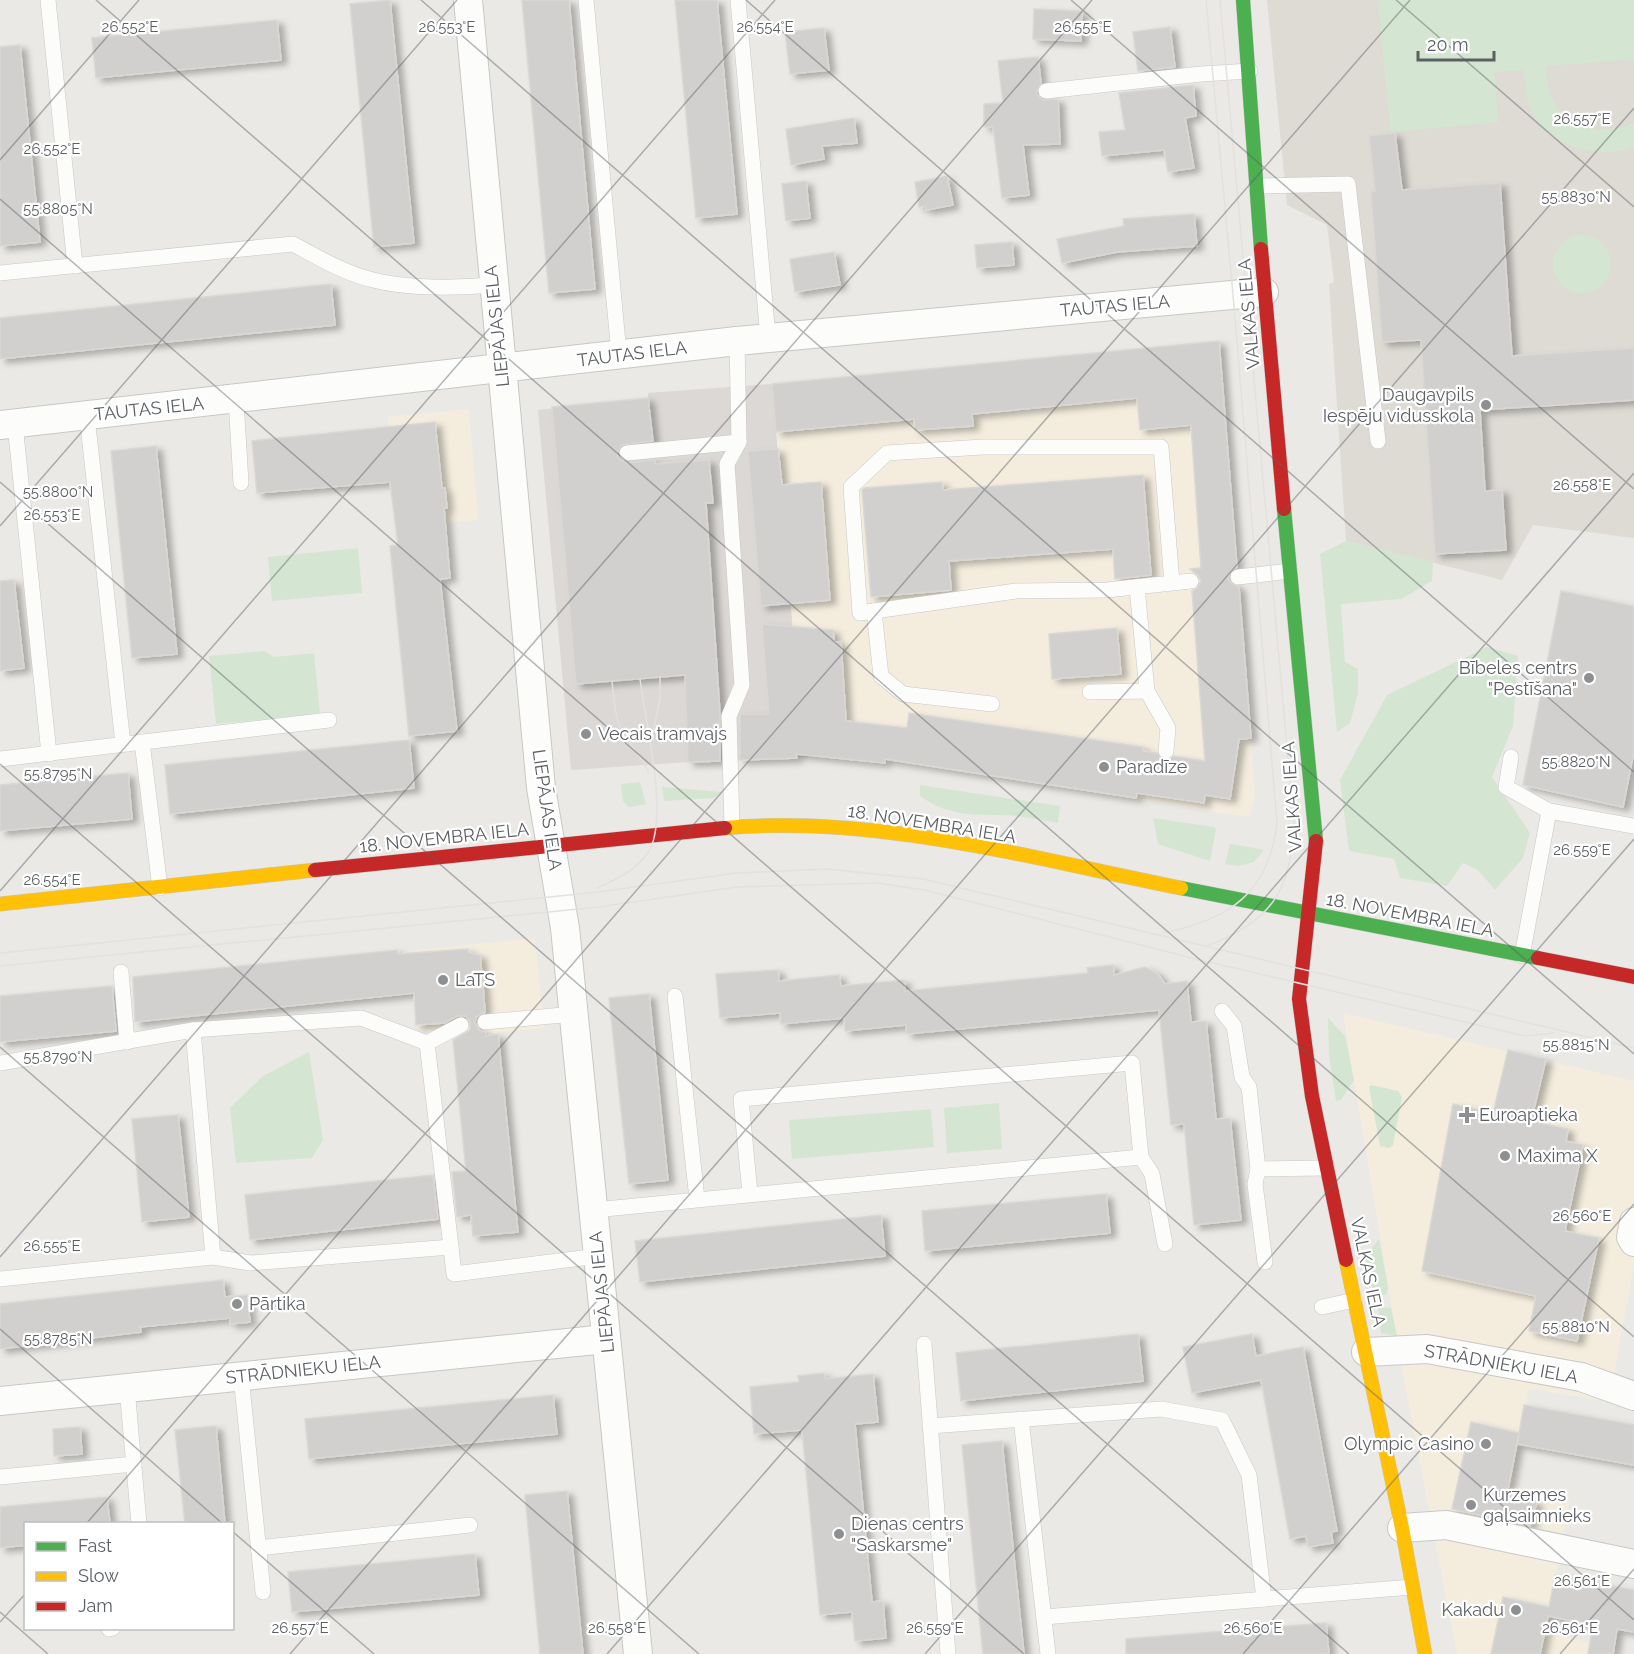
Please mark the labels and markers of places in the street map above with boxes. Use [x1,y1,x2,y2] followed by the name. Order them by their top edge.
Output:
[1323,384,1474,426] place label: Daugavpils Iespēju vidusskola
[1479,398,1493,412] marker: Daugavpils Iespēju vidusskola
[1459,657,1577,699] place label: Bībeles centrs "Pestīšana"
[1582,671,1596,685] marker: Bībeles centrs "Pestīšana"
[598,723,727,744] place label: Vecais tramvajs
[579,727,593,741] marker: Vecais tramvajs
[1116,756,1188,777] place label: Paradīze
[1097,760,1111,774] marker: Paradīze
[455,969,495,990] place label: LaTS
[436,973,450,987] marker: LaTS
[1479,1104,1578,1125] place label: Euroaptieka
[1460,1108,1474,1122] marker: Euroaptieka
[1517,1145,1598,1166] place label: Maxima X
[1498,1149,1512,1163] marker: Maxima X
[249,1293,306,1314] place label: Pārtika
[230,1297,244,1311] marker: Pārtika
[1344,1433,1474,1454] place label: Olympic Casino
[1479,1437,1493,1451] marker: Olympic Casino
[1483,1484,1591,1526] place label: Kurzemes gaļsaimnieks
[1464,1498,1478,1512] marker: Kurzemes gaļsaimnieks
[851,1513,964,1555] place label: Dienas centrs "Saskarsme"
[832,1527,846,1541] marker: Dienas centrs "Saskarsme"
[1441,1599,1504,1620] place label: Kakadu
[1509,1603,1523,1617] marker: Kakadu

